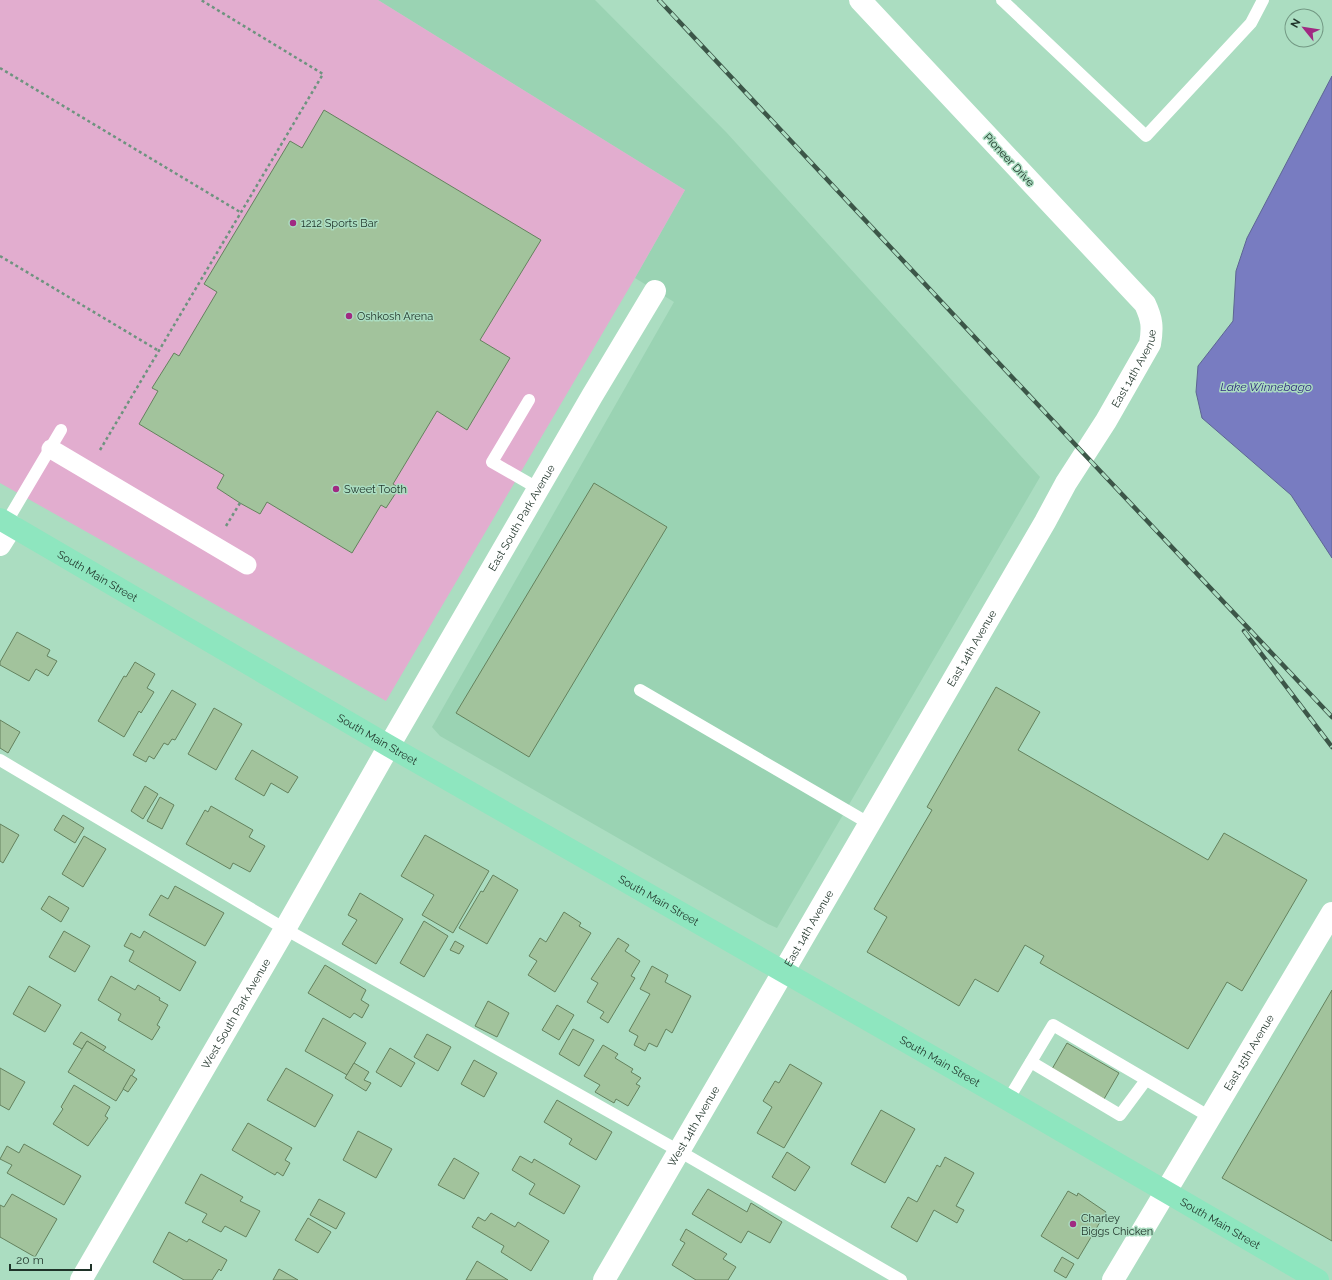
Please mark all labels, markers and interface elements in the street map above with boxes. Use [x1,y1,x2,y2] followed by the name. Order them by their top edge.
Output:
[1284,8,1324,48] north arrow
[1288,16,1304,30] text: N
[981,131,1037,190] street label: Pioneer Drive
[301,217,378,230] place label: 1212 Sports Bar
[288,218,298,228] marker: 1212 Sports Bar
[357,310,433,323] place label: Oshkosh Arena
[344,311,354,321] marker: Oshkosh Arena
[1109,329,1158,410] street label: East 14th Avenue
[1220,380,1312,394] water label: Lake Winnebago
[486,462,558,573] street label: East South Park Avenue
[344,483,407,496] place label: Sweet Tooth
[331,484,341,494] marker: Sweet Tooth
[55,548,140,605] street label: South Main Street
[944,607,999,689] street label: East 14th Avenue
[335,711,420,768] street label: South Main Street
[616,872,701,928] street label: South Main Street
[781,887,836,969] street label: East 14th Avenue
[199,956,273,1071] street label: West South Park Avenue
[1221,1012,1277,1093] street label: East 15th Avenue
[897,1033,983,1089] street label: South Main Street
[665,1083,722,1169] street label: West 14th Avenue
[1178,1195,1263,1252] street label: South Main Street
[1081,1212,1153,1238] place label: Charley Biggs Chicken
[1068,1219,1078,1229] marker: Charley Biggs Chicken
[10,1246,91,1272] scale bar
[16,1253,44,1267] text: 20 m

